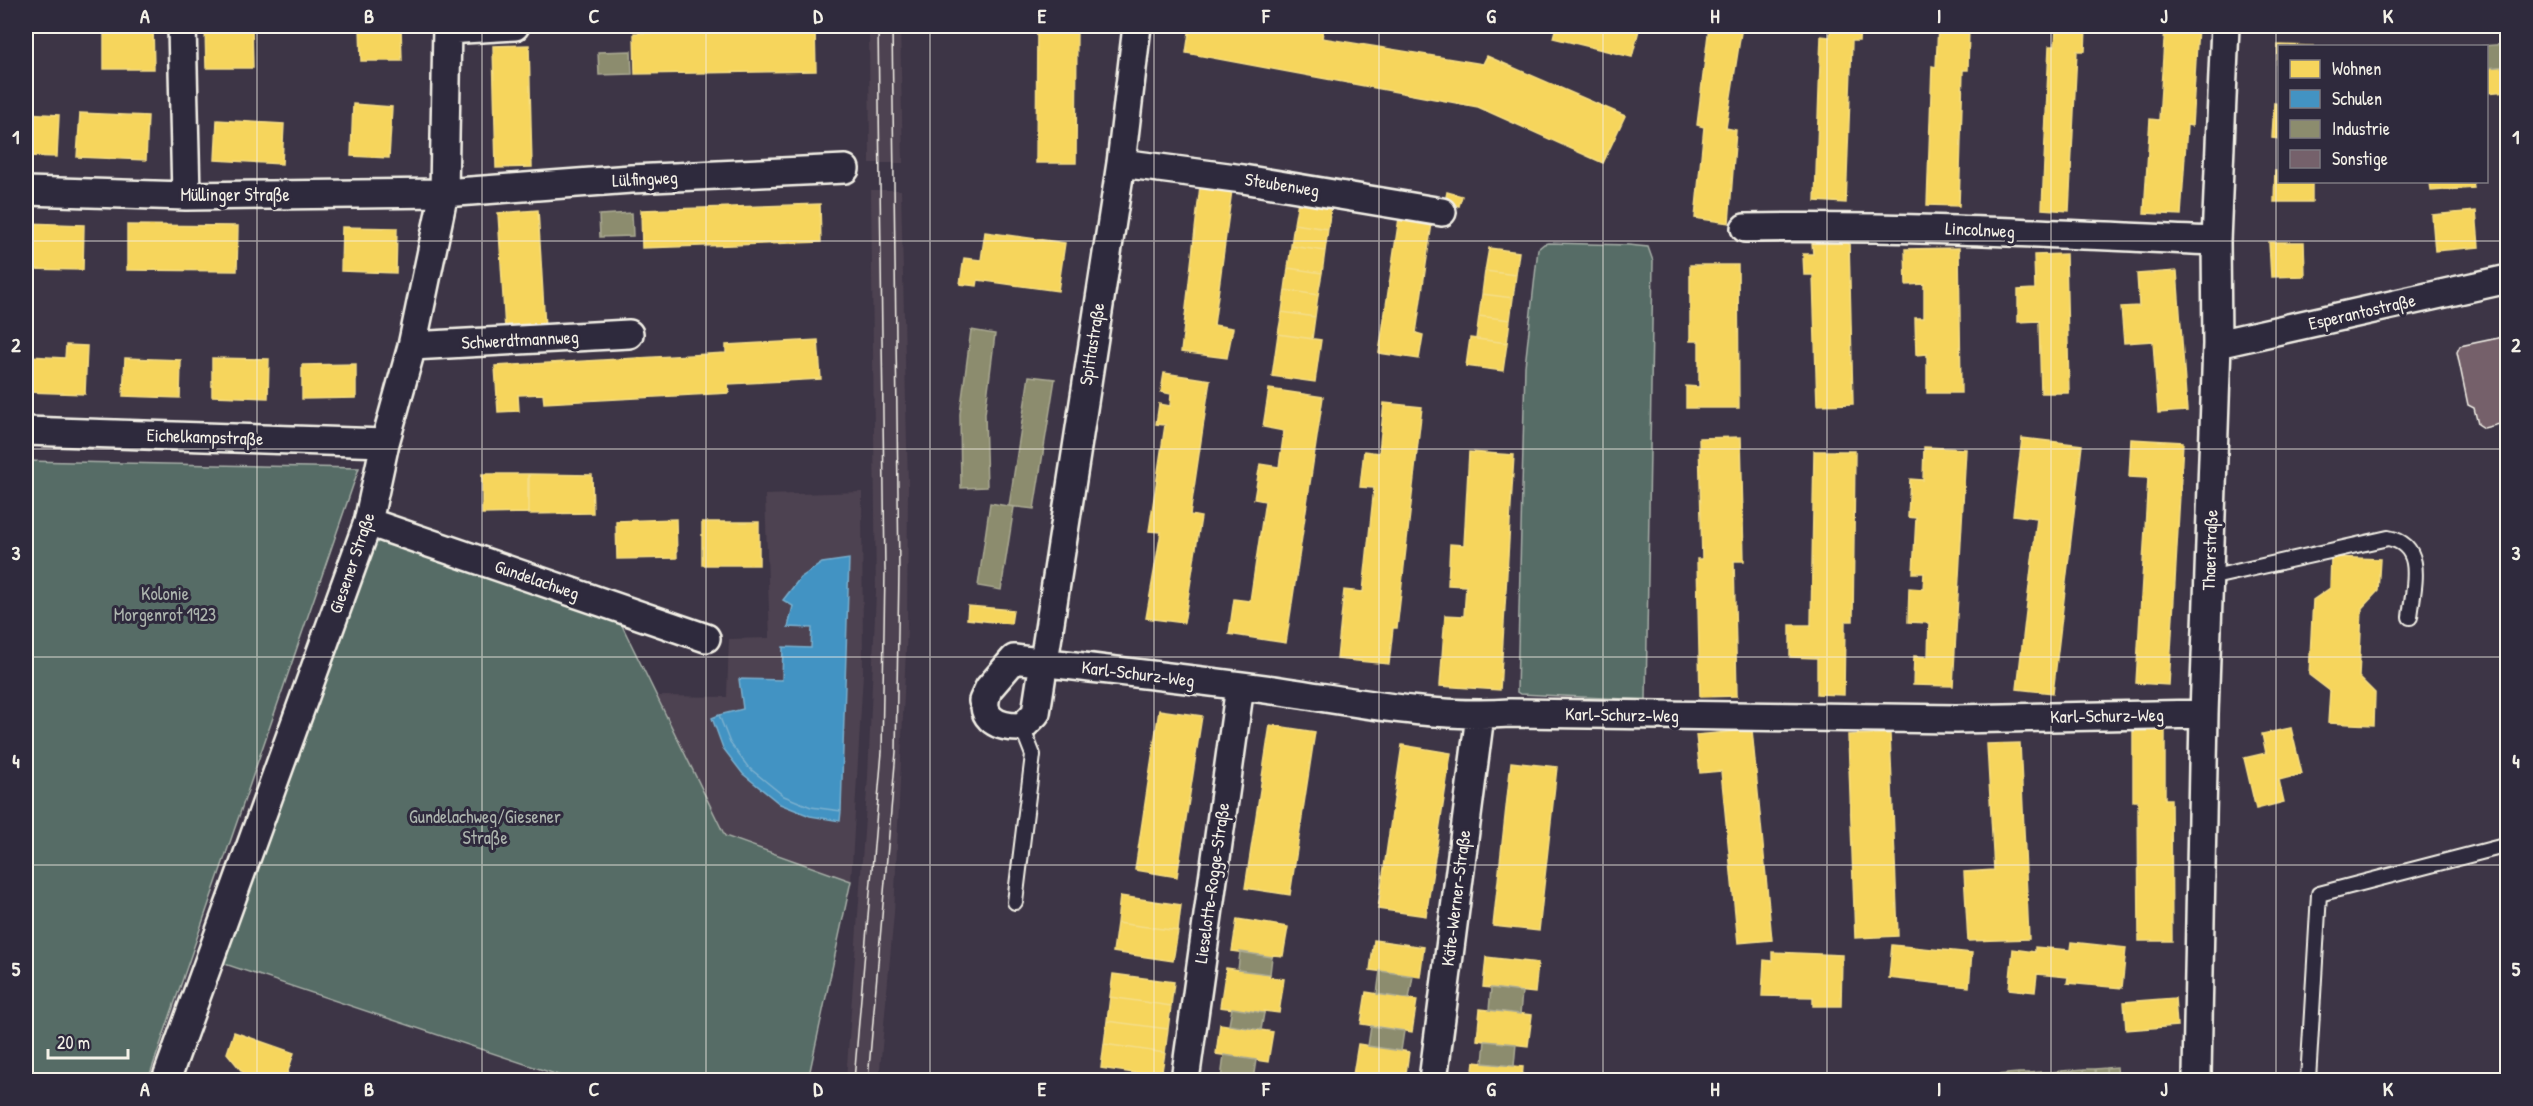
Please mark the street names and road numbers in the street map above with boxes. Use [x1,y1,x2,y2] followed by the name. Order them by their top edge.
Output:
[612,164,678,193] street label: Lülfingweg
[1243,166,1321,203] street label: Steubenweg
[180,182,290,207] street label: Müllinger Straße
[1945,215,2015,244] street label: Lincolnweg
[2306,287,2418,336] street label: Esperantostraße
[1073,301,1110,387] street label: Spittastraße
[461,324,579,355] street label: Schwerdtmannweg
[146,422,264,451] street label: Eichelkampstraße
[323,509,381,617] street label: Giesener Straße
[2196,509,2223,591] street label: Thaerstraße
[491,553,583,606] street label: Gundelachweg
[1080,654,1196,693] street label: Karl-Schurz-Weg
[1565,701,1679,728] street label: Karl-Schurz-Weg
[2050,702,2164,729] street label: Karl-Schurz-Weg
[1188,801,1235,965] street label: Lieselotte-Rogge-Straße
[1435,828,1476,967] street label: Käte-Werner-Straße

